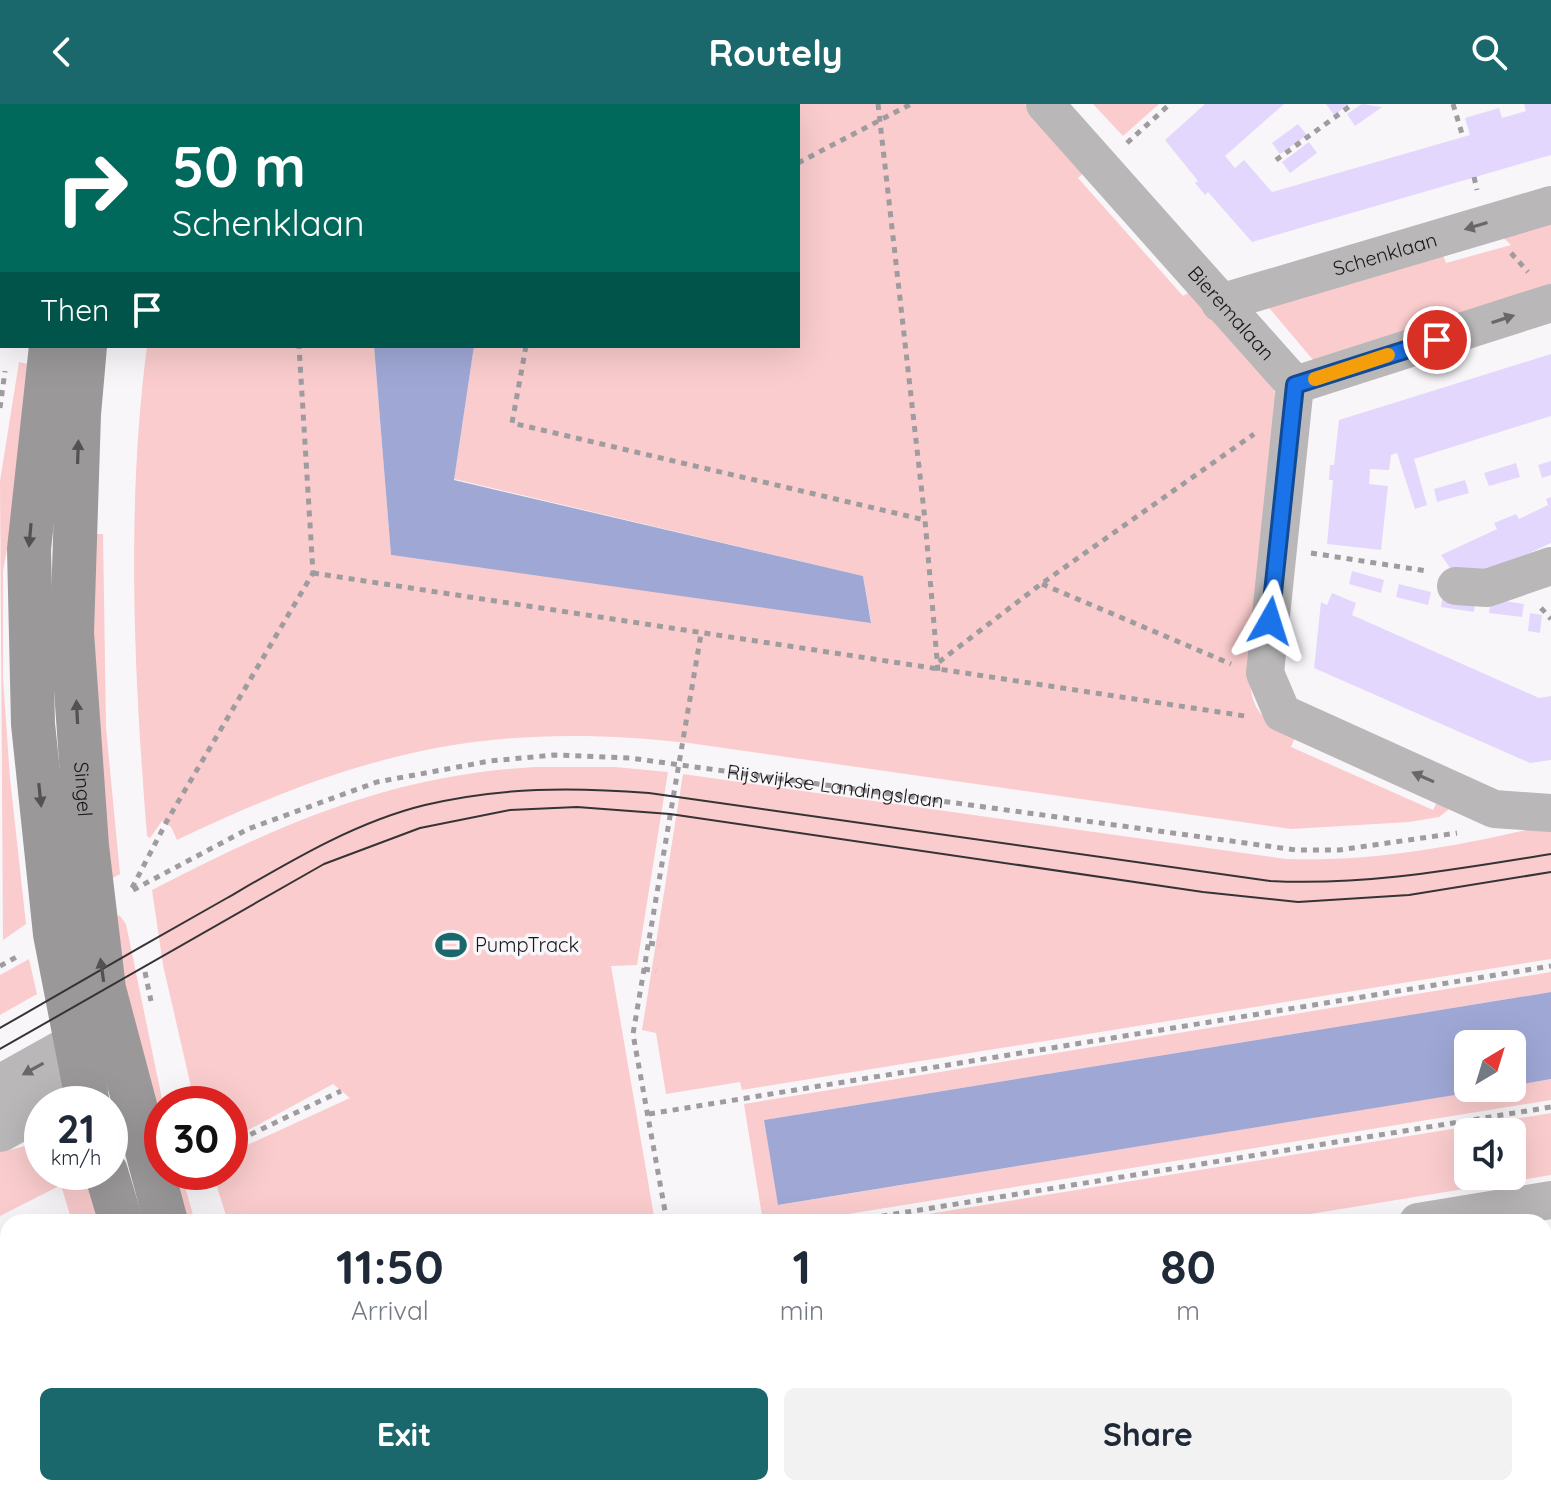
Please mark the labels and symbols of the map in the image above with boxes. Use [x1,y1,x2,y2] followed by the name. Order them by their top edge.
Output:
[1463,220,1487,233] one-way arrow
[1330,227,1440,281] street label: Schenklaan
[1183,260,1280,365] street label: Bieremalaan
[1403,306,1471,374] pin
[1491,312,1515,324] one-way arrow
[71,439,84,464] one-way arrow
[23,523,36,548] one-way arrow
[1228,579,1312,663] position arrow
[70,699,83,724] one-way arrow
[725,759,945,813] street label: Rijswijkse Landingslaan
[69,761,98,818] street label: Singel
[1411,770,1435,784] one-way arrow
[34,783,47,808] one-way arrow
[434,928,468,962] sports icon: PumpTrack
[475,932,579,957] place label: PumpTrack
[95,958,108,983] one-way arrow
[1454,1030,1526,1102] north arrow
[22,1062,44,1076] one-way arrow
[144,1086,248,1190] speed limit sign: 30

